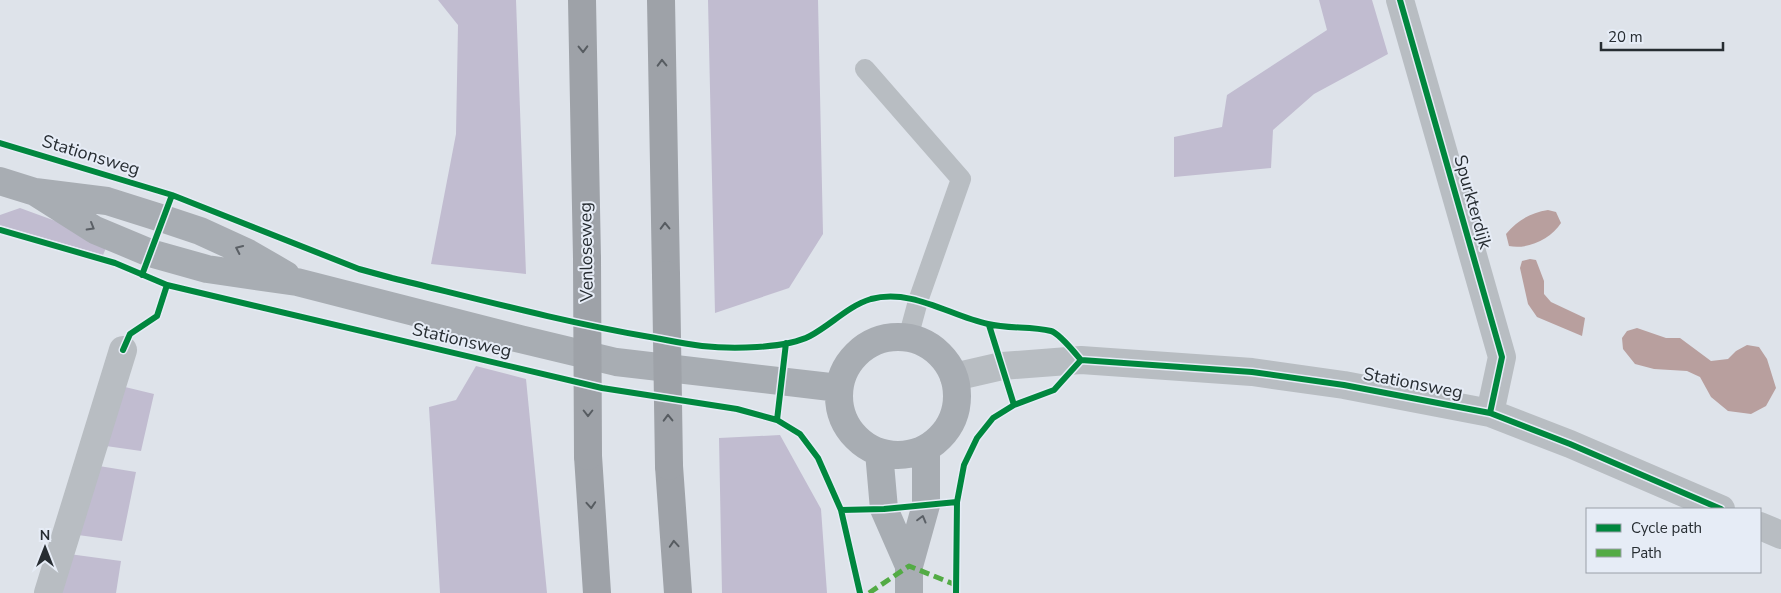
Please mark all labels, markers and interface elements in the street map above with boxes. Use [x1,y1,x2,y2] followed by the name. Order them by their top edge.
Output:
[1601,20,1724,52] scale bar
[1608,27,1643,47] text: 20 m
[578,45,588,53] one-way arrow
[657,59,667,67] one-way arrow
[39,129,143,181] street label: Stationsweg
[1448,152,1498,253] street label: Spurkterdijk
[573,202,599,303] street label: Venloseweg
[86,220,95,230] one-way arrow
[660,222,670,230] one-way arrow
[235,245,244,255] one-way arrow
[410,317,514,363] street label: Stationsweg
[1361,362,1465,404] street label: Stationsweg
[583,409,593,417] one-way arrow
[663,413,674,421] one-way arrow
[586,501,597,509] one-way arrow
[1586,508,1761,573] legend
[916,515,927,524] one-way arrow
[1631,518,1702,538] text: Cycle path
[20,523,70,573] north arrow
[40,526,50,545] text: N
[669,540,680,548] one-way arrow
[1631,543,1662,563] text: Path

